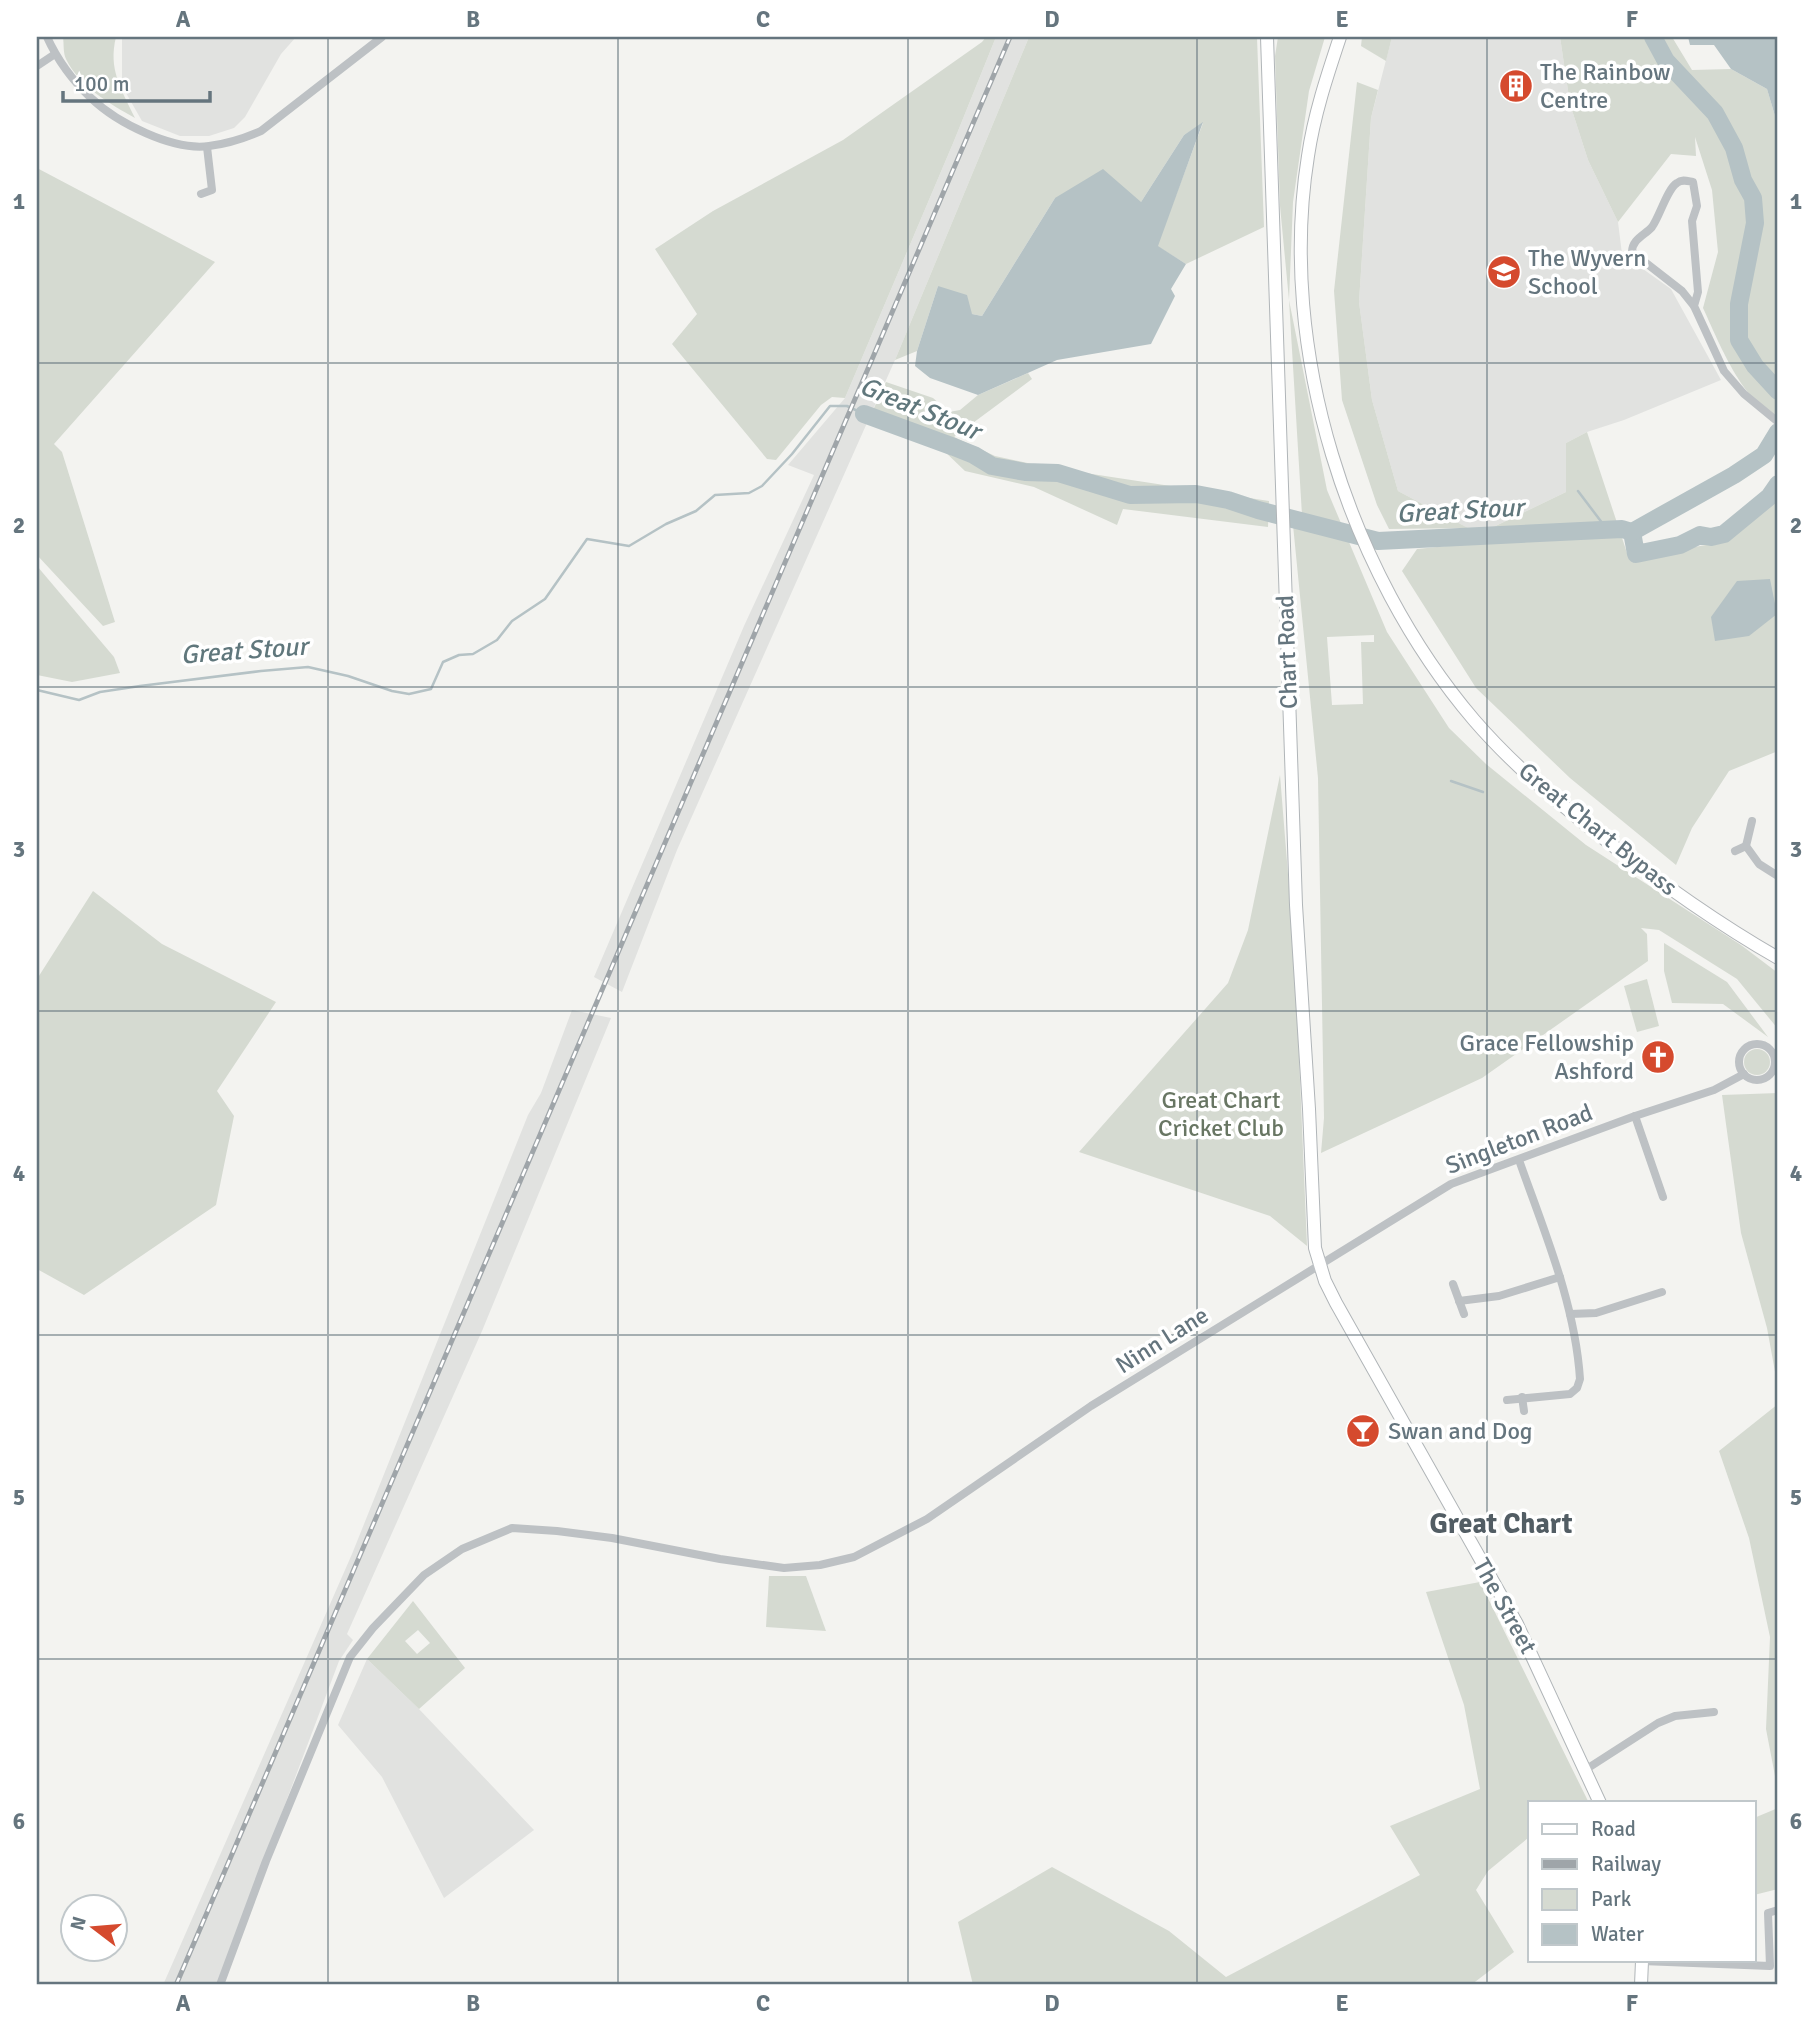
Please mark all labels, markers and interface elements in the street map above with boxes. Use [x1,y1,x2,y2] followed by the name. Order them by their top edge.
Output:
[176,5,191,34] text: A
[466,5,480,34] text: B
[756,5,770,34] text: C
[1044,5,1060,34] text: D
[1335,5,1349,34] text: E
[1626,5,1638,34] text: F
[1540,57,1670,115] place label: The Rainbow Centre
[63,60,210,104] scale bar
[1497,67,1535,105] building icon: The Rainbow Centre
[74,71,129,97] text: 100 m
[13,187,25,216] text: 1
[1790,187,1802,216] text: 1
[1528,243,1646,301] place label: The Wyvern School
[1485,253,1523,291] school or university icon: The Wyvern School
[855,370,988,449] water label: Great Stour
[1396,492,1528,530] water label: Great Stour
[13,511,25,540] text: 2
[1790,511,1802,540] text: 2
[1270,594,1304,710] street label: Chart Road
[179,630,312,671] water label: Great Stour
[1513,756,1683,902] street label: Great Chart Bypass
[13,835,25,864] text: 3
[1790,835,1802,864] text: 3
[1460,1028,1634,1086] place label: Grace Fellowship Ashford
[1639,1038,1677,1076] church icon: Grace Fellowship Ashford
[1158,1085,1284,1143] park label: Great Chart Cricket Club
[1441,1097,1597,1181] street label: Singleton Road
[13,1159,25,1188] text: 4
[1790,1159,1802,1188] text: 4
[1110,1300,1214,1380] street label: Ninn Lane
[1344,1412,1382,1450] bar icon: Swan and Dog
[1388,1416,1533,1446] place label: Swan and Dog
[13,1483,25,1512] text: 5
[1790,1483,1802,1512] text: 5
[1429,1507,1573,1541] district label: Great Chart
[1467,1553,1543,1659] street label: The Street
[1528,1801,1756,1962] legend
[13,1807,25,1836] text: 6
[1790,1807,1802,1836] text: 6
[1591,1816,1636,1842] text: Road
[1591,1851,1661,1877] text: Railway
[1591,1886,1632,1912] text: Park
[60,1892,130,1962] north arrow
[65,1914,92,1933] text: N
[1591,1921,1644,1947] text: Water
[176,1989,191,2018] text: A
[466,1989,480,2018] text: B
[756,1989,770,2018] text: C
[1044,1989,1060,2018] text: D
[1335,1989,1349,2018] text: E
[1626,1989,1638,2018] text: F

